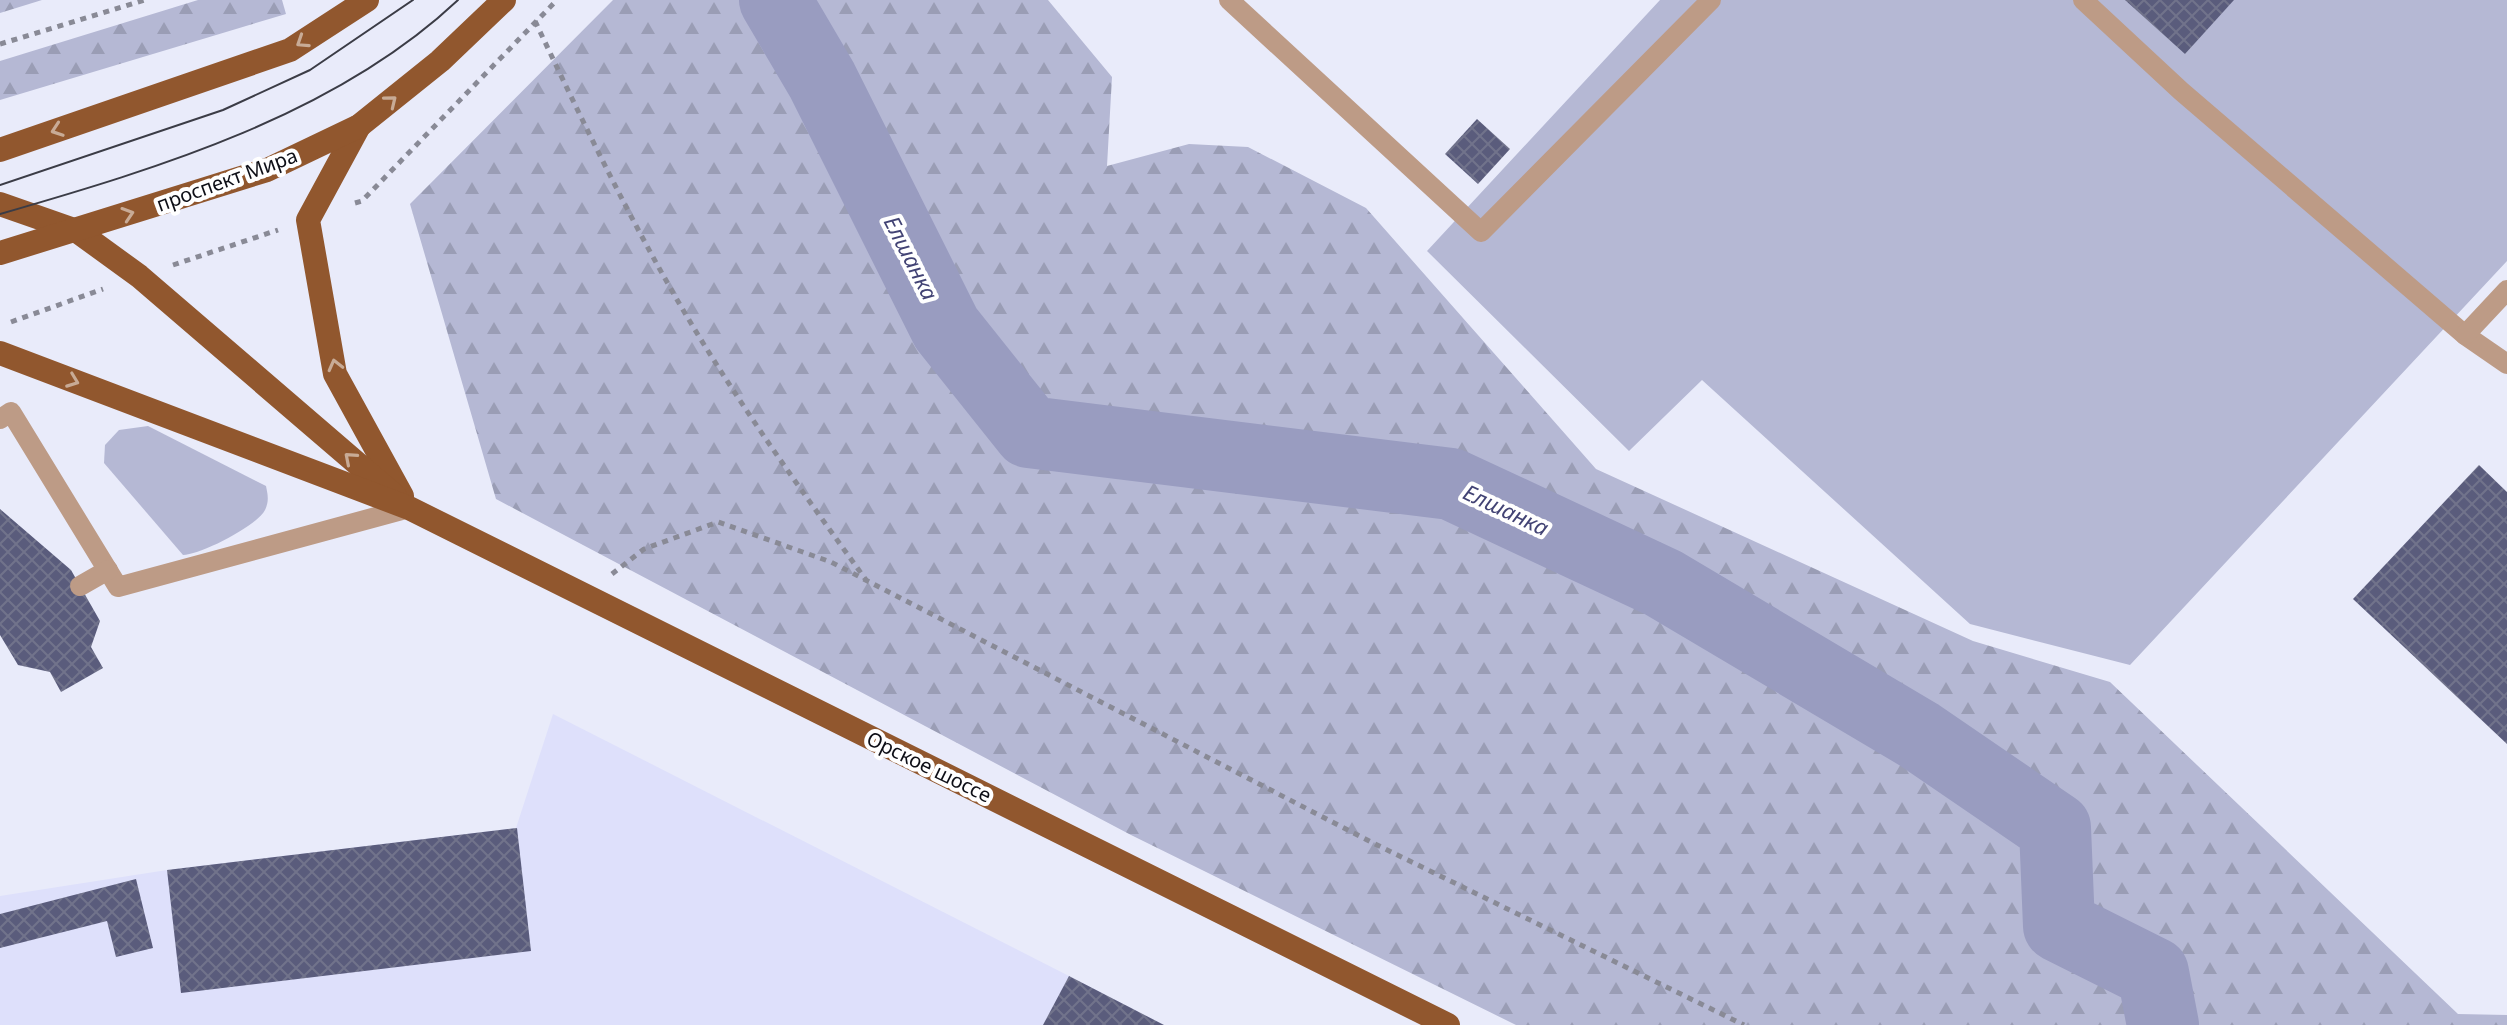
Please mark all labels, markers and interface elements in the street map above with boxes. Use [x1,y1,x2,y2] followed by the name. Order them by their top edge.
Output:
[296,33,311,48] one-way arrow
[381,96,396,111] one-way arrow
[51,120,65,136] one-way arrow
[153,142,301,218] street label: проспект Мира
[121,208,135,224] one-way arrow
[878,210,946,305] water label: Елшанка
[327,359,344,373] one-way arrow
[65,371,79,388] one-way arrow
[345,453,359,468] one-way arrow
[1459,476,1554,542] water label: Елшанка
[862,725,996,808] street label: Орское шоссе

